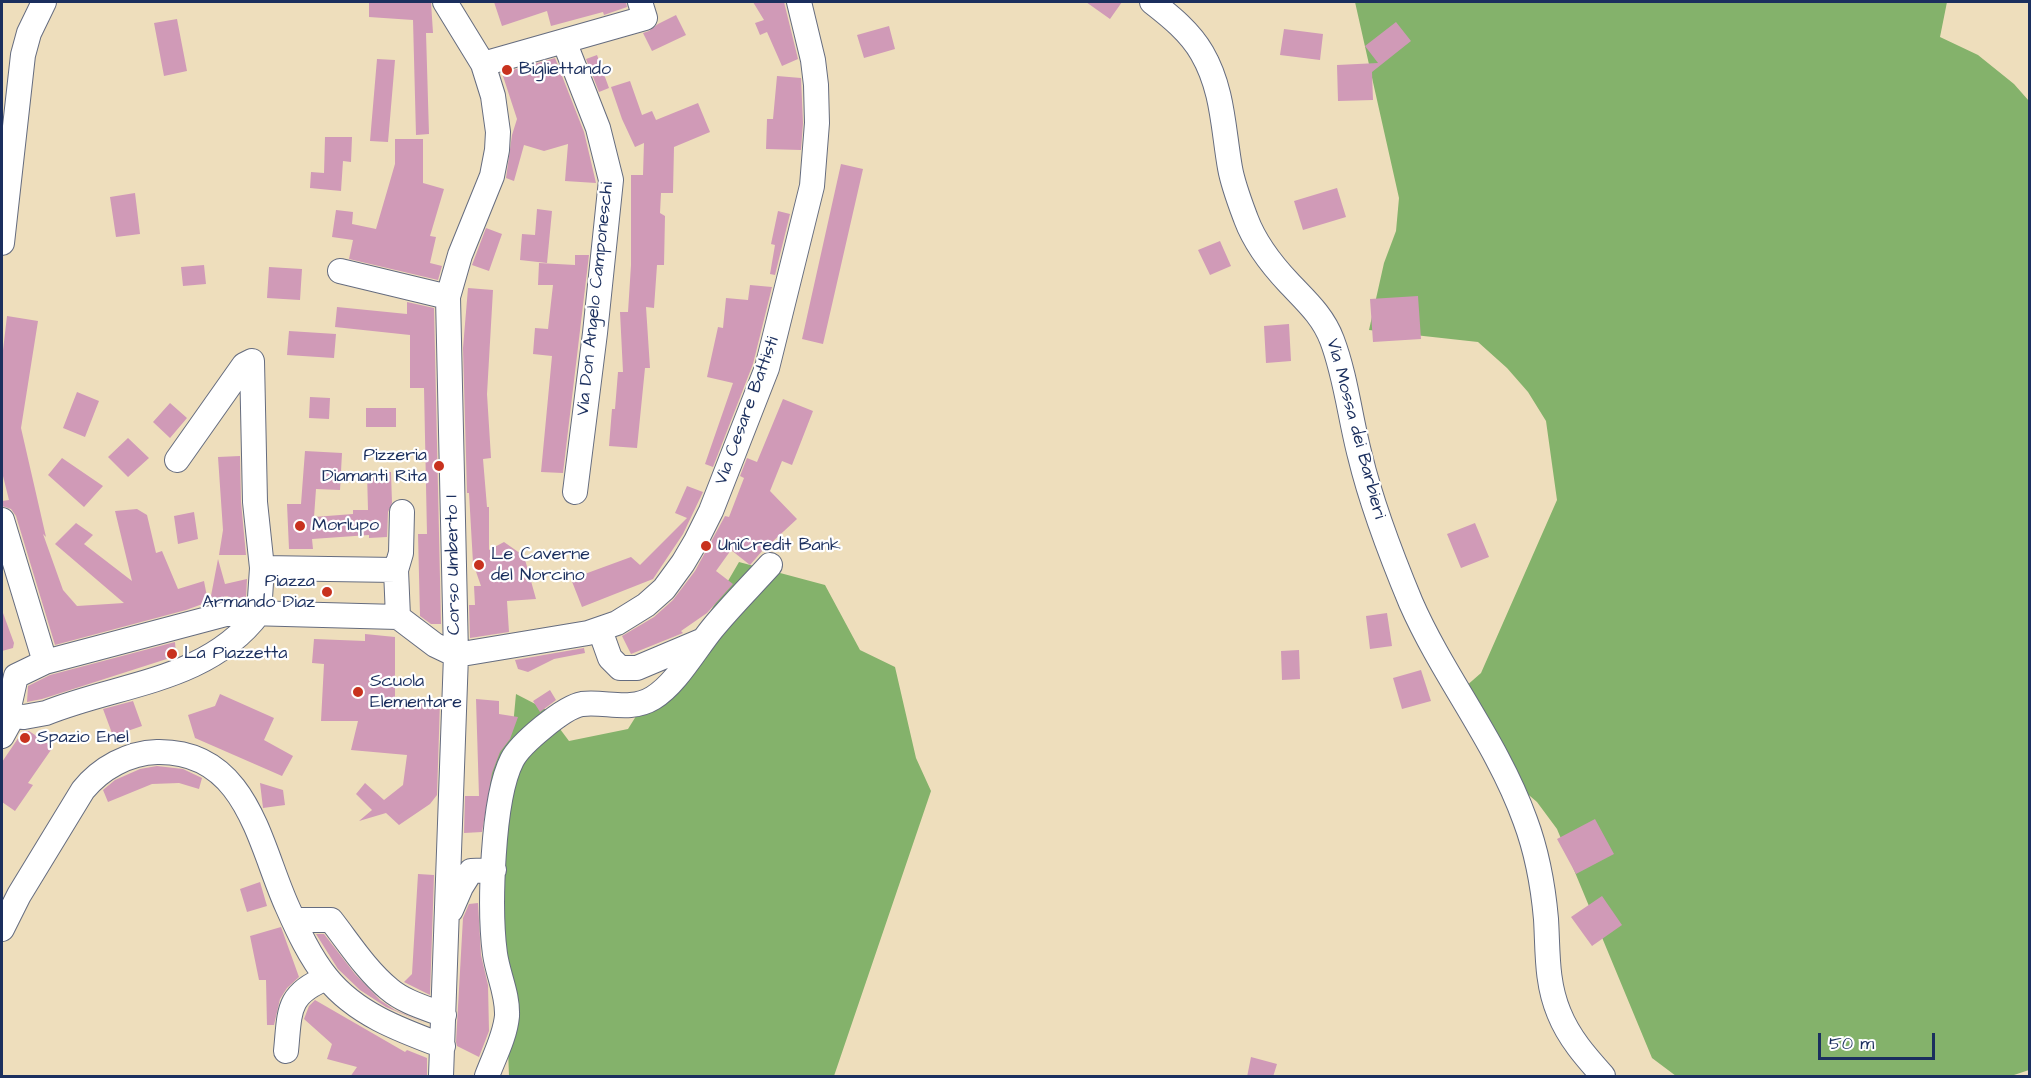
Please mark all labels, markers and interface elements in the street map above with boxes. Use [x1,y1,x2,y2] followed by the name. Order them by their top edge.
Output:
[519,59,611,81] place label: Bigliettando
[500,63,514,77] marker: Bigliettando
[573,181,619,417] street label: Via Don Angelo Camponeschi
[711,334,785,488] street label: Via Cesare Battisti
[1321,336,1389,522] street label: Via Mossa dei Barbieri
[322,445,427,488] place label: Pizzeria Diamanti Rita
[432,459,446,473] marker: Pizzeria Diamanti Rita
[442,495,466,635] street label: Corso Umberto I
[312,515,379,537] place label: Morlupo
[293,519,307,533] marker: Morlupo
[718,535,841,557] place label: UniCredit Bank
[699,539,713,553] marker: UniCredit Bank
[491,544,590,586] place label: Le Caverne del Norcino
[472,558,486,572] marker: Le Caverne del Norcino
[202,571,315,614] place label: Piazza Armando Diaz
[320,585,334,599] marker: Piazza Armando Diaz
[184,643,287,665] place label: La Piazzetta
[165,647,179,661] marker: La Piazzetta
[370,671,462,714] place label: Scuola Elementare
[351,685,365,699] marker: Scuola Elementare
[37,727,129,749] place label: Spazio Enel
[18,731,32,745] marker: Spazio Enel
[1821,1021,1938,1059] scale bar
[1829,1031,1874,1056] text: 50 m

